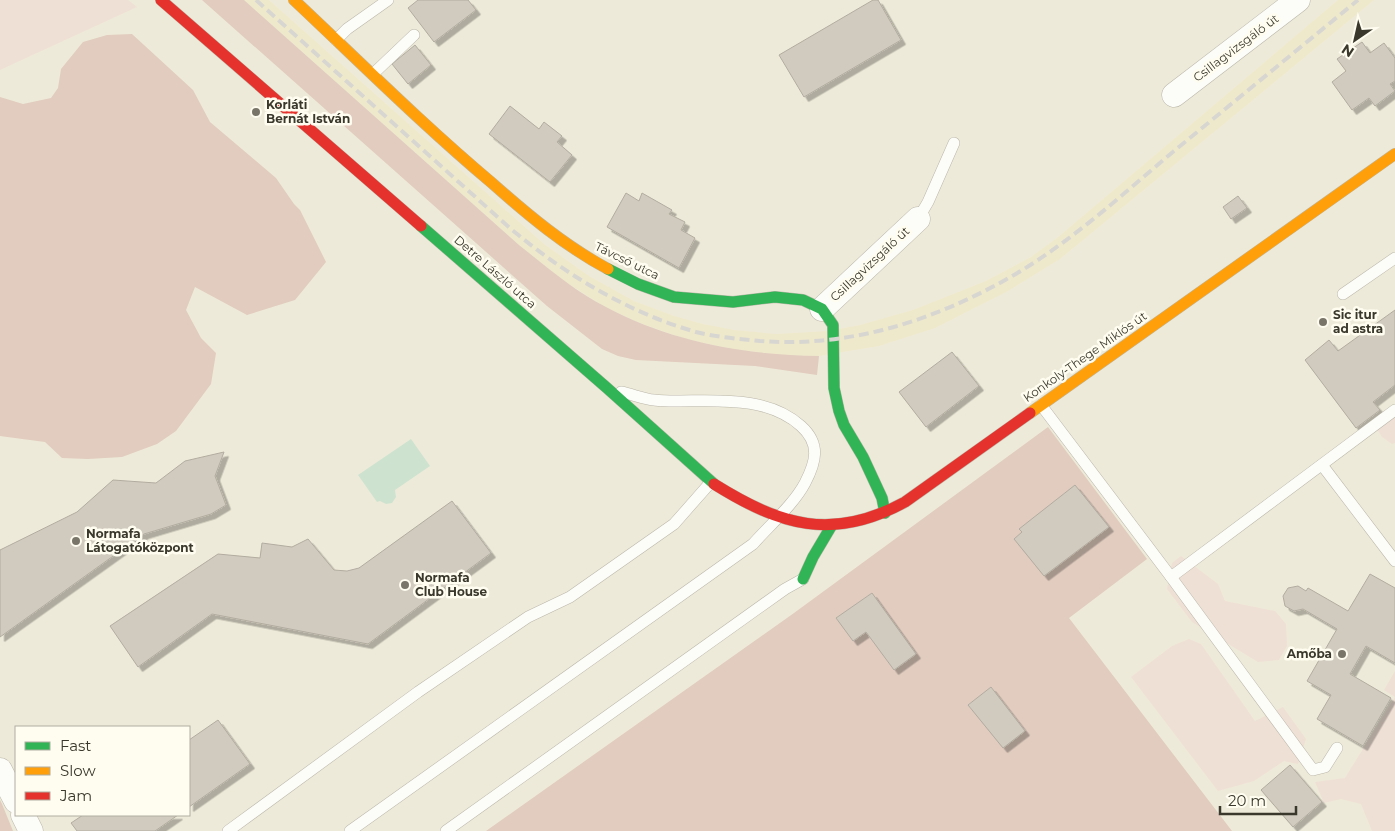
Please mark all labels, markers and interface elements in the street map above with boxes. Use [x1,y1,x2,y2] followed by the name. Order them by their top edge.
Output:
[1190,11,1281,85] street label: Csillagvizsgáló út
[1330,15,1380,65] north arrow
[1338,40,1357,61] text: N
[266,97,350,126] place label: Korláti Bernát István
[250,106,262,118] marker: Korláti Bernát István
[827,223,913,304] street label: Csillagvizsgáló út
[451,232,539,311] street label: Detre László utca
[593,239,662,283] street label: Távcső utca
[1333,307,1383,336] place label: Sic itur ad astra
[1020,308,1150,405] street label: Konkoly-Thege Miklós út
[1317,316,1329,328] marker: Sic itur ad astra
[86,526,195,555] place label: Normafa Látogatóközpont
[70,535,82,547] marker: Normafa Látogatóközpont
[415,570,487,599] place label: Normafa Club House
[399,579,411,591] marker: Normafa Club House
[1286,646,1332,661] place label: Amőba
[1336,648,1348,660] marker: Amőba
[15,726,190,816] legend
[60,736,91,755] text: Fast
[60,761,96,780] text: Slow
[1220,784,1296,816] scale bar
[59,786,92,805] text: Jam
[1228,791,1266,810] text: 20 m

